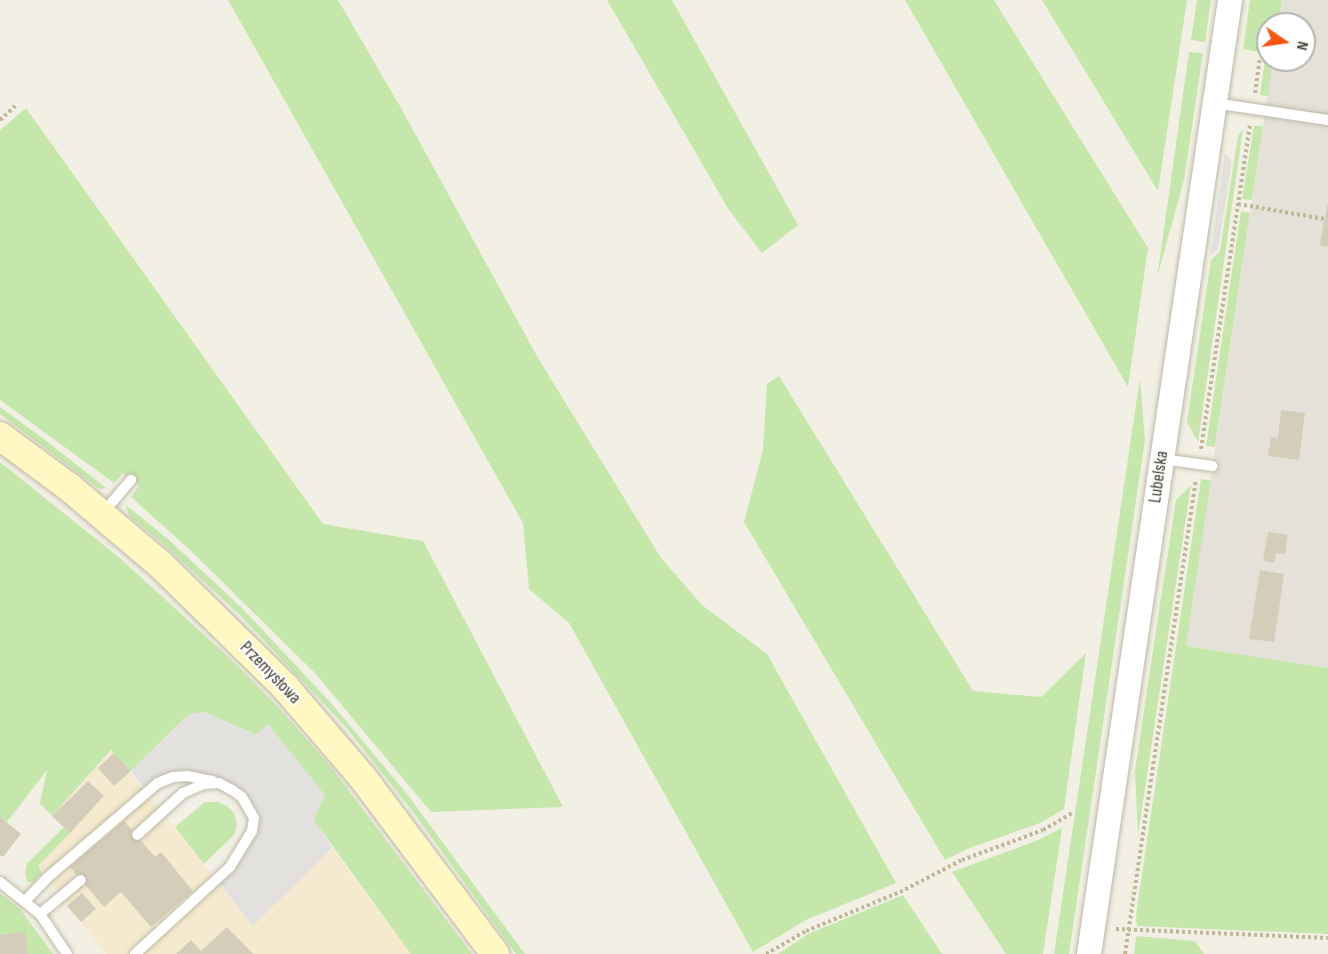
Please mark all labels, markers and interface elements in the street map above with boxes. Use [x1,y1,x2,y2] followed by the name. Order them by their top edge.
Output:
[1256,12,1316,72] north arrow
[1292,39,1312,52] text: N
[1145,449,1173,505] street label: Lubelska
[235,637,305,709] street label: Przemysłowa

